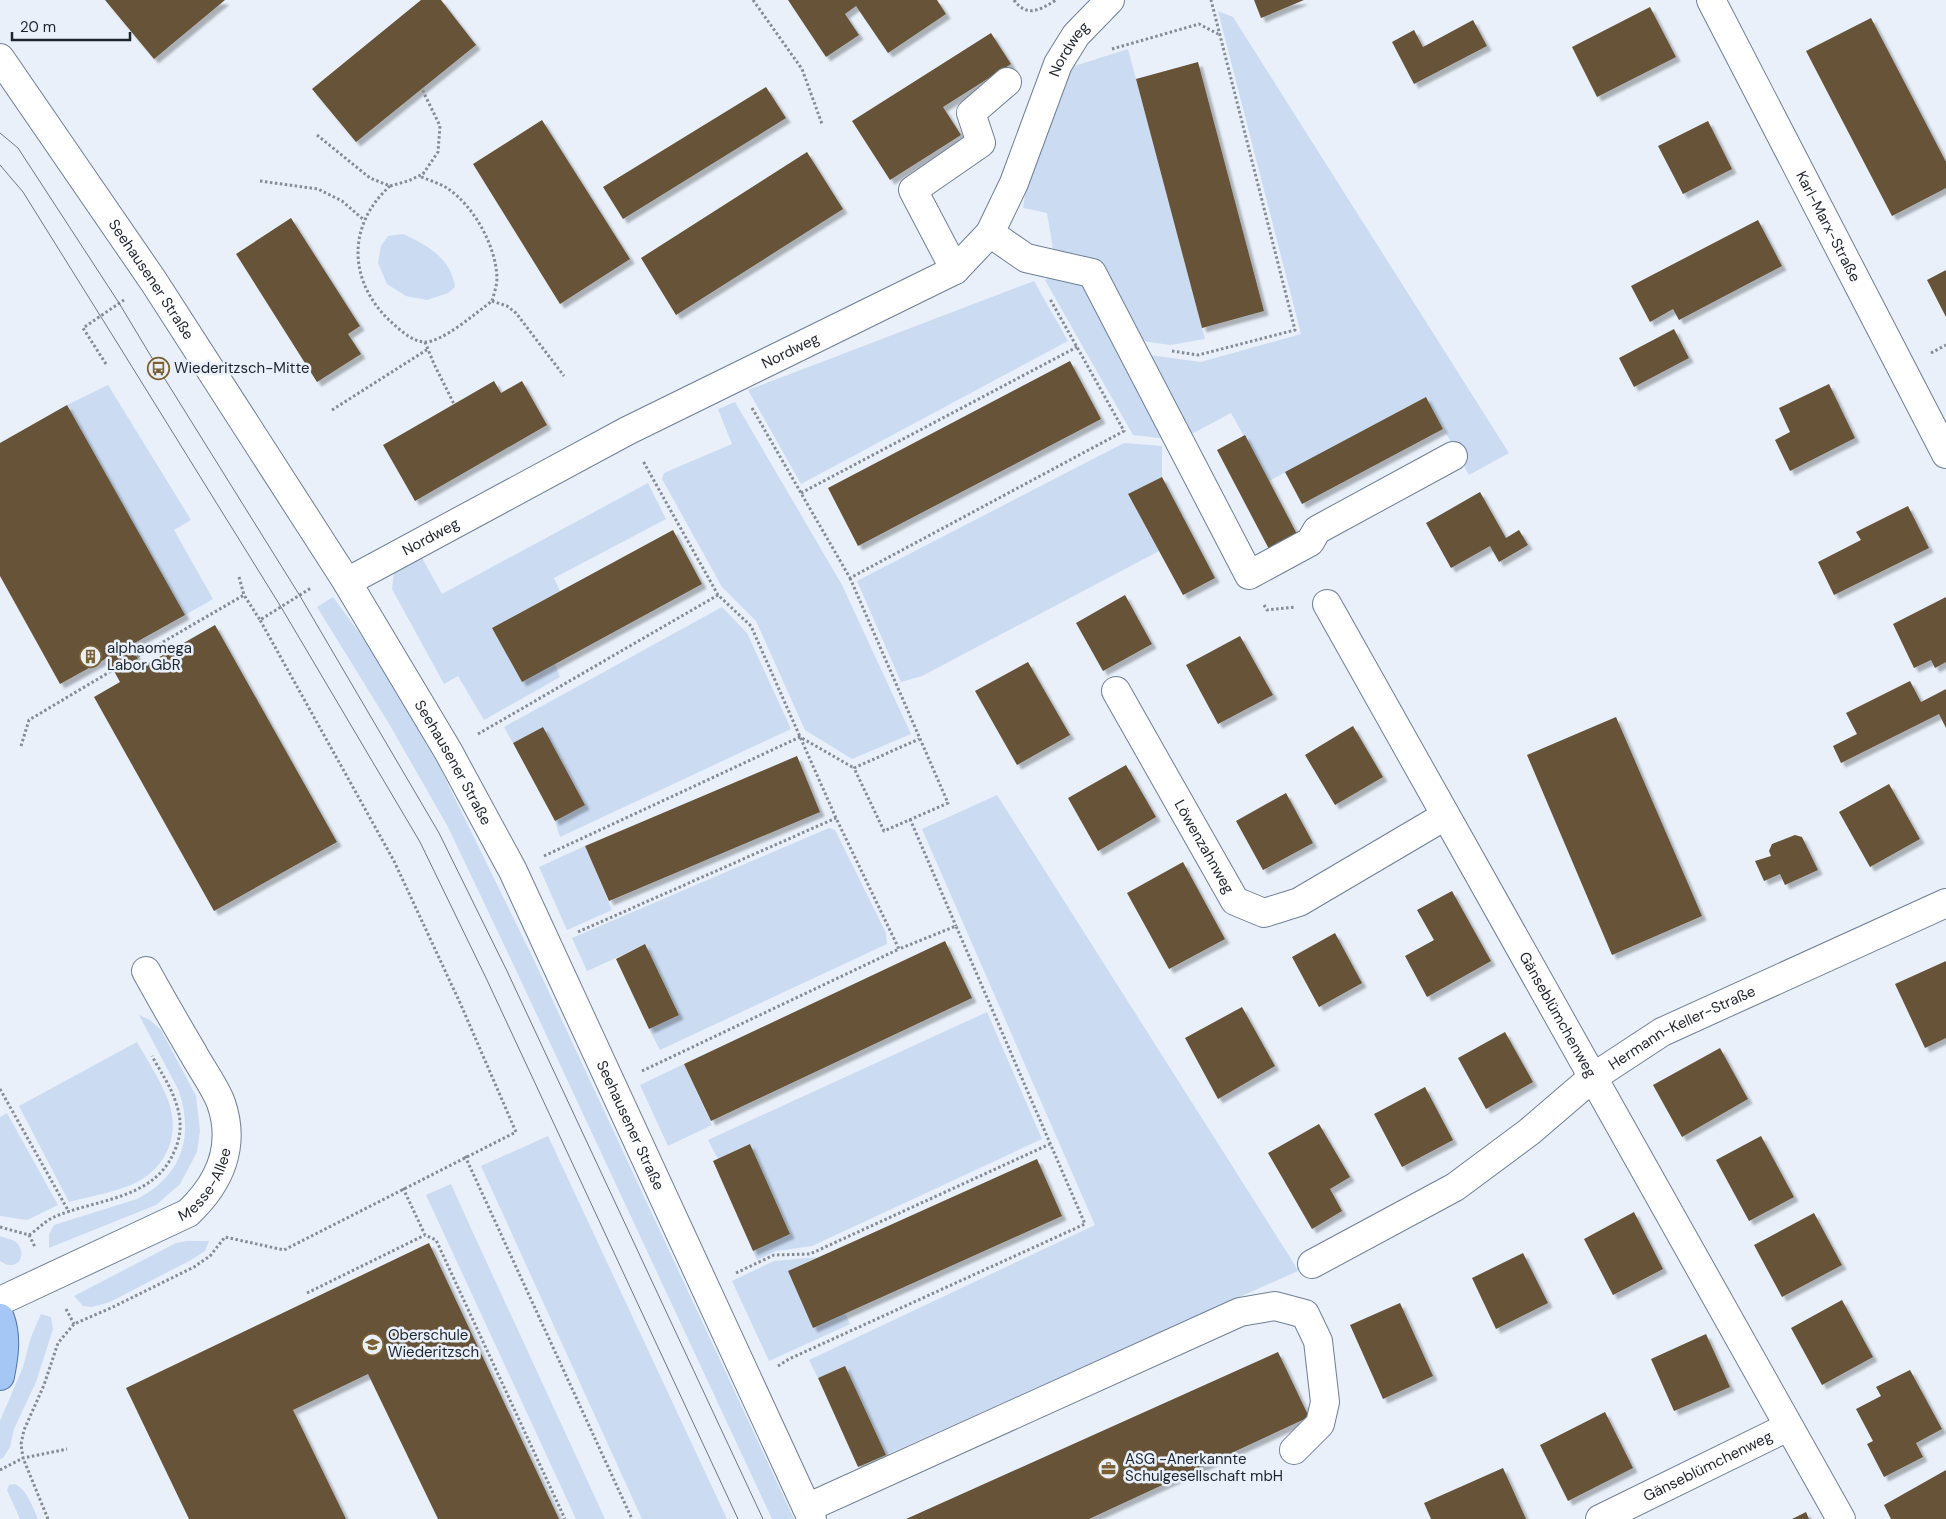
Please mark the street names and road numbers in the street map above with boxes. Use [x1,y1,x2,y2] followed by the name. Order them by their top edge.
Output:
[1044,17,1094,79] street label: Nordweg
[1791,168,1865,285] street label: Karl-Marx-Straße
[104,215,198,343] street label: Seehausener Straße
[758,328,822,373] street label: Nordweg
[399,513,463,560] street label: Nordweg
[410,696,496,829] street label: Seehausener Straße
[1170,796,1239,897] street label: Löwenzahnweg
[1514,948,1601,1081] street label: Gänseblümchenweg
[1605,981,1758,1074] street label: Hermann-Keller-Straße
[592,1057,669,1193] street label: Seehausener Straße
[175,1146,236,1226] street label: Messe-Allee
[1640,1426,1776,1506] street label: Gänseblümchenweg

